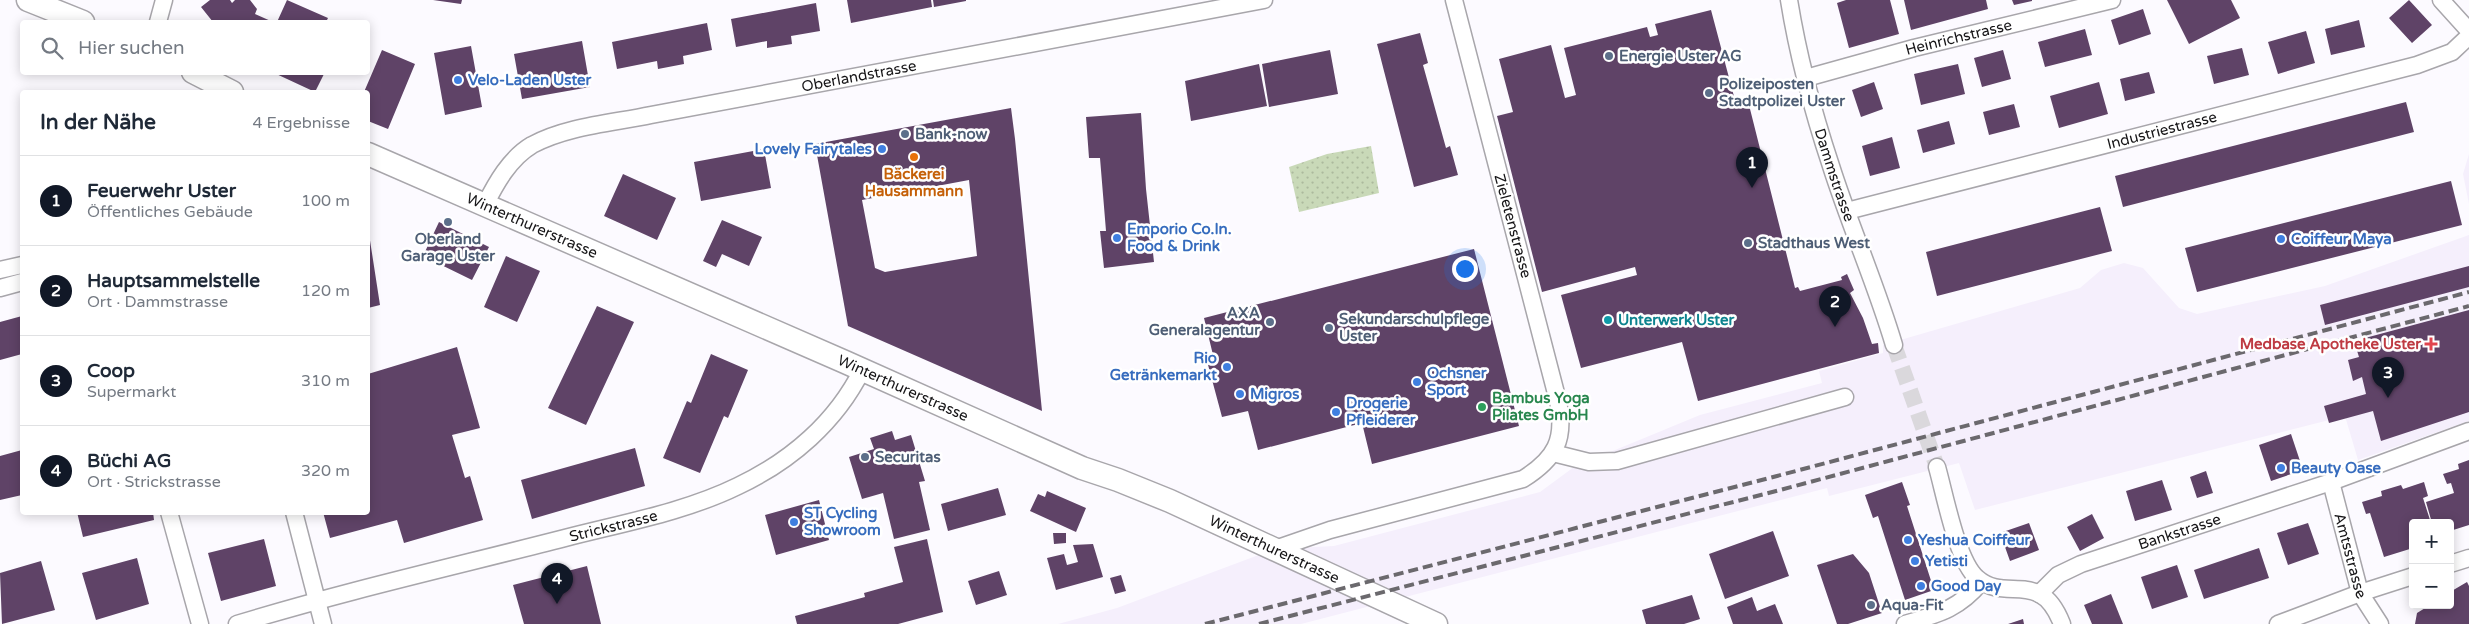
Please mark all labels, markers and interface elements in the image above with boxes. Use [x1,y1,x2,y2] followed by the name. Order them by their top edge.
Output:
[1903,16,2014,59] street label: Heinrichstrasse
[20,20,370,75] search box
[38,34,66,62] icon: search
[78,37,185,59] text: Hier suchen
[1619,47,1742,66] place label: Energie Uster AG
[1603,50,1615,62] marker: Energie Uster AG
[800,56,918,96] street label: Oberlandstrasse
[468,71,591,89] place label: Velo-Laden Uster
[452,74,464,86] marker: Velo-Laden Uster
[1719,75,1845,111] place label: Polizeiposten Stadtpolizei Uster
[1703,87,1715,99] marker: Polizeiposten Stadtpolizei Uster
[2105,108,2219,153] street label: Industriestrasse
[40,110,156,135] text: In der Nähe
[252,113,350,133] text: 4 Ergebnisse
[915,125,987,143] place label: Bank-now
[1811,126,1859,224] street label: Dammstrasse
[899,128,911,140] marker: Bank-now
[754,140,872,159] place label: Lovely Fairytales
[876,143,888,155] marker: Lovely Fairytales
[1736,147,1768,188] pin: 1
[908,151,920,163] marker: Bäckerei Hausammann
[865,165,963,200] place label: Bäckerei Hausammann
[1490,172,1536,280] street label: Zieletenstrasse
[87,180,236,202] text: Feuerwehr Uster
[464,189,600,262] street label: Winterthurerstrasse
[51,191,61,211] text: 1
[301,191,350,211] text: 100 m
[87,202,253,222] text: Öffentliches Gebäude
[442,216,454,228] marker: Oberland Garage Uster
[1127,220,1232,255] place label: Emporio Co.In. Food & Drink
[401,230,495,266] place label: Oberland Garage Uster
[2291,230,2392,249] place label: Coiffeur Maya
[1111,232,1123,244] marker: Emporio Co.In. Food & Drink
[2275,233,2287,245] marker: Coiffeur Maya
[1758,234,1870,252] place label: Stadthaus West
[1742,237,1754,249] marker: Stadthaus West
[1452,256,1478,282] your location
[87,270,260,292] text: Hauptsammelstelle
[51,281,61,301] text: 2
[301,281,350,301] text: 120 m
[1819,286,1851,327] pin: 2
[87,292,228,312] text: Ort · Dammstrasse
[1149,304,1260,340] place label: AXA Generalagentur
[1339,310,1490,345] place label: Sekundarschulpflege Uster
[1618,311,1734,329] place label: Unterwerk Uster
[1602,314,1614,326] marker: Unterwerk Uster
[1264,316,1276,328] marker: AXA Generalagentur
[1323,322,1335,334] marker: Sekundarschulpflege Uster
[2240,335,2421,354] place label: Medbase Apotheke Uster
[2425,338,2437,350] marker: Medbase Apotheke Uster
[1110,349,1217,384] place label: Rio Getränkemarkt
[835,351,971,425] street label: Winterthurerstrasse
[2372,357,2404,398] pin: 3
[87,360,135,382] text: Coop
[1221,361,1233,373] marker: Rio Getränkemarkt
[1427,364,1487,400] place label: Ochsner Sport
[51,371,61,391] text: 3
[301,371,350,391] text: 310 m
[1411,376,1423,388] marker: Ochsner Sport
[87,382,176,402] text: Supermarkt
[1250,385,1299,404] place label: Migros
[1234,388,1246,400] marker: Migros
[1492,389,1590,424] place label: Bambus Yoga Pilates GmbH
[1346,394,1416,429] place label: Drogerie Pfleiderer
[1476,401,1488,413] marker: Bambus Yoga Pilates GmbH
[1330,406,1342,418] marker: Drogerie Pfleiderer
[875,448,941,466] place label: Securitas
[87,450,171,472] text: Büchi AG
[859,451,871,463] marker: Securitas
[2291,459,2382,478] place label: Beauty Oase
[51,461,61,481] text: 4
[301,461,350,481] text: 320 m
[2275,462,2287,474] marker: Beauty Oase
[87,472,221,492] text: Ort · Strickstrasse
[804,504,881,539] place label: ST Cycling Showroom
[567,506,660,546] street label: Strickstrasse
[2136,510,2223,554] street label: Bankstrasse
[1206,511,1342,587] street label: Winterthurerstrasse
[2330,511,2370,602] street label: Amtsstrasse
[788,516,800,528] marker: ST Cycling Showroom
[2409,519,2454,609] map controls
[2409,519,2454,564] button: +
[1918,531,2031,549] place label: Yeshua Coiffeur
[1902,534,1914,546] marker: Yeshua Coiffeur
[1925,552,1968,570] place label: Yetisti
[1909,555,1921,567] marker: Yetisti
[541,563,573,604] pin: 4
[2409,564,2454,609] button: −
[1931,577,2001,596] place label: Good Day
[1915,580,1927,592] marker: Good Day
[1881,596,1944,615] place label: Aqua-Fit
[1865,599,1877,611] marker: Aqua-Fit

